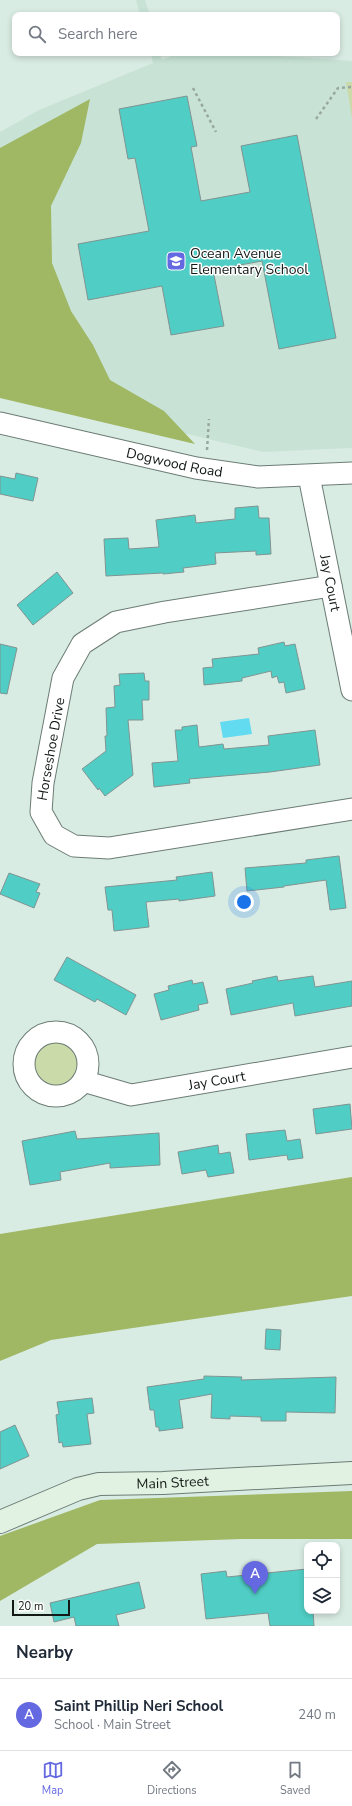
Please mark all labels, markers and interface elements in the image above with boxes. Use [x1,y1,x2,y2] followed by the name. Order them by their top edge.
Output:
[12,12,340,56] search box
[26,23,48,45] icon: search
[58,24,138,44] text: Search here
[190,244,309,279] place label: Ocean Avenue Elementary School
[165,250,187,272] school or university icon: Ocean Avenue Elementary School
[125,443,224,481] street label: Dogwood Road
[315,552,345,613] street label: Jay Court
[33,696,69,802] street label: Horseshoe Drive
[234,892,254,912] your location
[186,1066,247,1095] street label: Jay Court
[136,1471,209,1493] street label: Main Street
[304,1542,340,1614] map controls
[304,1542,340,1578] button: locate
[242,1561,268,1594] pin: A
[304,1578,340,1614] button: layers
[12,1598,70,1617] scale bar
[18,1599,43,1614] text: 20 m
[16,1641,73,1664] text: Nearby
[54,1696,223,1716] text: Saint Phillip Neri School
[24,1706,34,1724] text: A
[298,1706,336,1724] text: 240 m
[54,1716,171,1734] text: School · Main Street
[42,1759,64,1798] tab: Map
[147,1759,197,1798] tab: Directions
[280,1759,310,1798] tab: Saved

